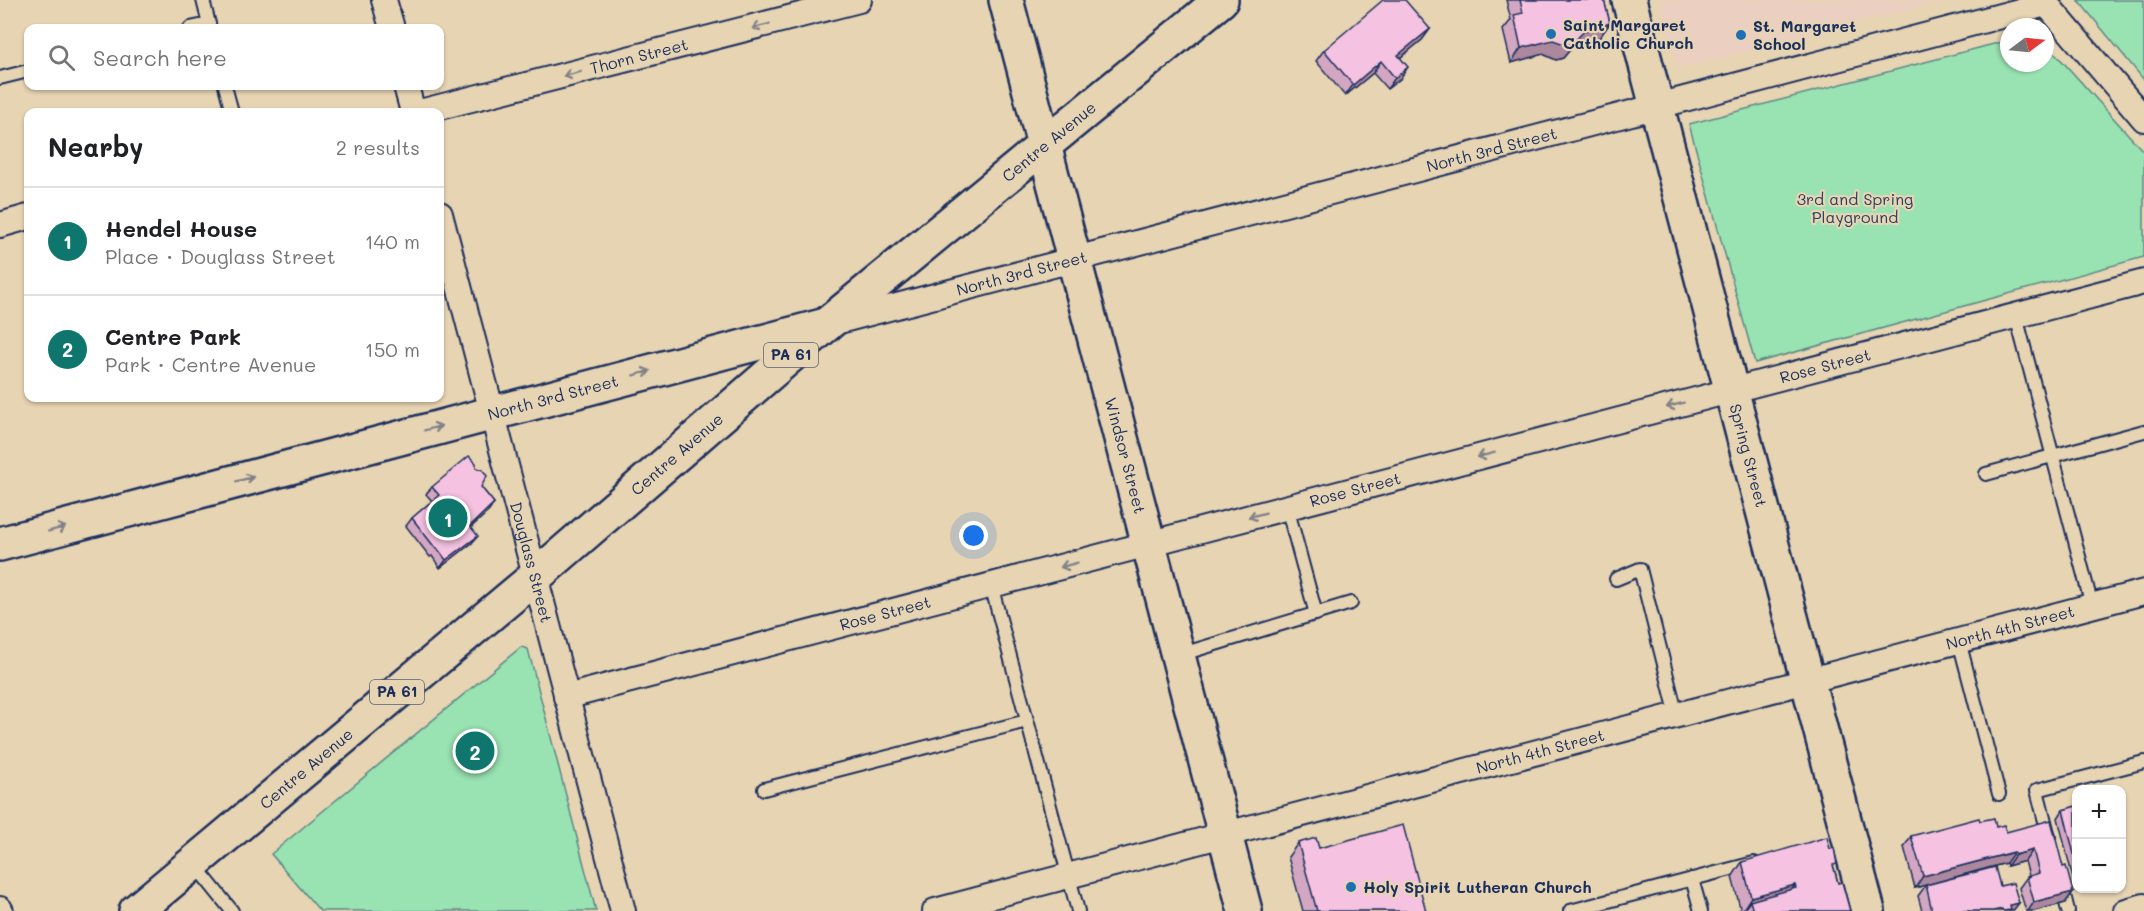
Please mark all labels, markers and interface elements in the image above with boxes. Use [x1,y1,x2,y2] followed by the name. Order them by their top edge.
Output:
[1563,14,1693,53] place label: Saint Margaret Catholic Church
[1753,15,1856,54] place label: St. Margaret School
[2000,18,2054,72] north arrow
[752,20,771,32] one-way arrow
[24,24,444,90] search box
[1544,27,1558,41] marker: Saint Margaret Catholic Church
[1734,28,1748,42] marker: St. Margaret School
[588,33,690,78] street label: Thorn Street
[45,41,78,74] icon: search
[93,43,227,72] text: Search here
[563,68,582,80] one-way arrow
[997,96,1100,186] street label: Centre Avenue
[1424,122,1559,176] street label: North 3rd Street
[48,130,143,164] text: Nearby
[336,134,420,160] text: 2 results
[1797,188,1913,227] park label: 3rd and Spring Playground
[105,214,257,243] text: Hendel House
[63,228,72,254] text: 1
[365,228,420,254] text: 140 m
[105,243,335,269] text: Place · Douglass Street
[954,245,1089,300] street label: North 3rd Street
[105,322,241,351] text: Centre Park
[62,336,73,362] text: 2
[365,336,420,362] text: 150 m
[764,343,818,367] road number: PA 61
[1777,343,1873,387] street label: Rose Street
[105,351,316,377] text: Park · Centre Avenue
[632,367,651,378] one-way arrow
[485,370,620,424] street label: North 3rd Street
[1101,395,1151,516] street label: Windsor Street
[1666,400,1685,412] one-way arrow
[1725,401,1773,509] street label: Spring Street
[626,408,727,500] street label: Centre Avenue
[423,422,442,434] one-way arrow
[1477,450,1496,461] one-way arrow
[1307,467,1403,511] street label: Rose Street
[235,472,254,484] one-way arrow
[428,496,468,540] pin: 1
[506,499,558,625] street label: Douglass Street
[1248,510,1267,521] one-way arrow
[959,521,988,550] your location
[47,523,66,534] one-way arrow
[1059,559,1078,571] one-way arrow
[837,591,933,635] street label: Rose Street
[1944,600,2077,654] street label: North 4th Street
[370,680,424,704] road number: PA 61
[255,723,357,813] street label: Centre Avenue
[1474,724,1607,778] street label: North 4th Street
[456,728,494,774] pin: 2
[2072,785,2126,893] map controls
[2072,785,2126,839] button: +
[2072,839,2126,893] button: −
[1363,876,1591,897] place label: Holy Spirit Lutheran Church
[1344,880,1358,894] marker: Holy Spirit Lutheran Church

